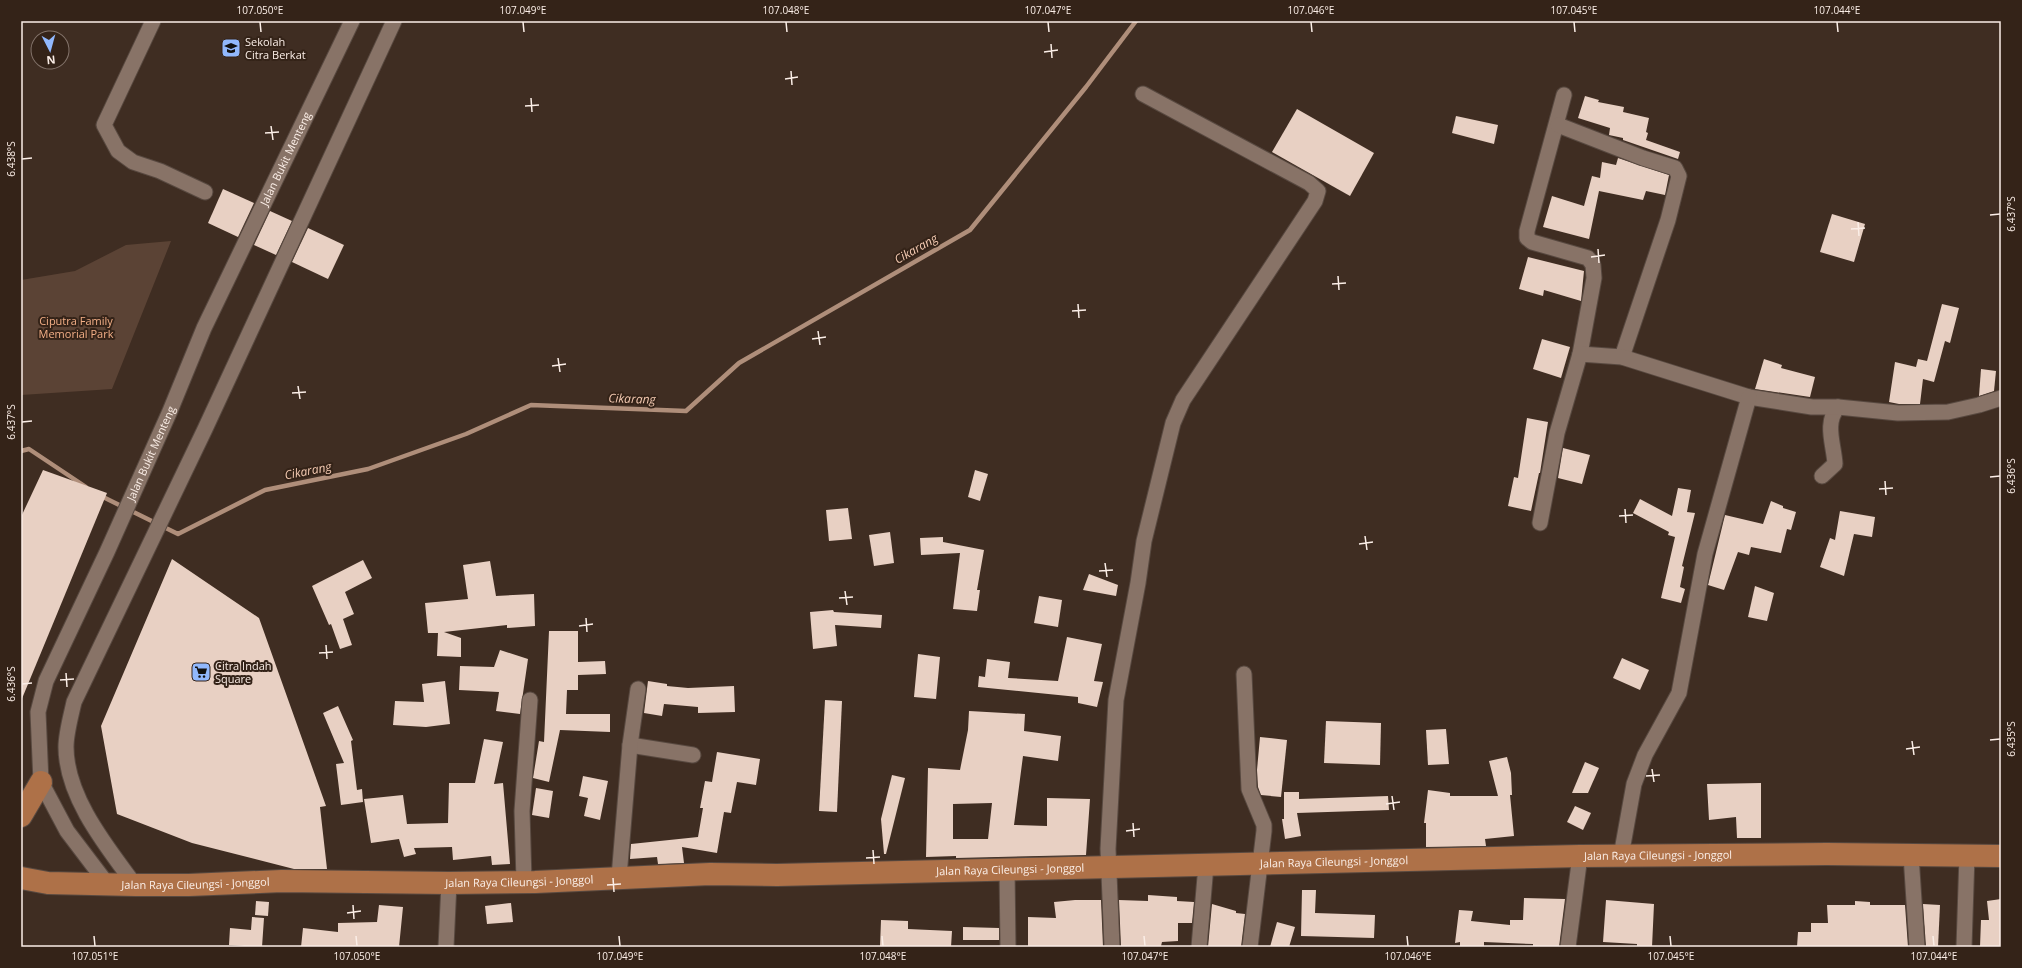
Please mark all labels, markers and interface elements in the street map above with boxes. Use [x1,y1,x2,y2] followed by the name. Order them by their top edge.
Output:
[237,3,283,17] text: 107.050°E
[500,3,546,17] text: 107.049°E
[763,3,809,17] text: 107.048°E
[1025,3,1071,17] text: 107.047°E
[1288,3,1334,17] text: 107.046°E
[1551,3,1597,17] text: 107.045°E
[1814,3,1860,17] text: 107.044°E
[30,30,70,70] north arrow
[245,34,306,62] place label: Sekolah Citra Berkat
[220,37,242,59] school or university icon: Sekolah Citra Berkat
[46,53,56,68] text: N
[256,109,314,209] street label: Jalan Bukit Menteng
[4,141,18,177] text: 6.438°S
[2004,196,2018,232] text: 6.437°S
[891,229,941,268] water label: Cikarang
[39,313,114,341] park label: Ciputra Family Memorial Park
[608,389,657,408] water label: Cikarang
[4,404,18,440] text: 6.437°S
[122,404,178,504] street label: Jalan Bukit Menteng
[283,457,334,483] water label: Cikarang
[2004,458,2018,494] text: 6.436°S
[215,658,272,686] place label: Citra Indah Square
[190,661,212,683] supermarket icon: Citra Indah Square
[4,666,18,702] text: 6.436°S
[2004,721,2018,757] text: 6.435°S
[1583,847,1732,863] street label: Jalan Raya Cileungsi - Jonggol
[1259,852,1408,871] street label: Jalan Raya Cileungsi - Jonggol
[935,860,1084,878] street label: Jalan Raya Cileungsi - Jonggol
[444,871,594,890] street label: Jalan Raya Cileungsi - Jonggol
[120,874,270,892] street label: Jalan Raya Cileungsi - Jonggol
[72,949,118,963] text: 107.051°E
[334,949,380,963] text: 107.050°E
[597,949,643,963] text: 107.049°E
[860,949,906,963] text: 107.048°E
[1122,949,1168,963] text: 107.047°E
[1385,949,1431,963] text: 107.046°E
[1648,949,1694,963] text: 107.045°E
[1911,949,1957,963] text: 107.044°E

